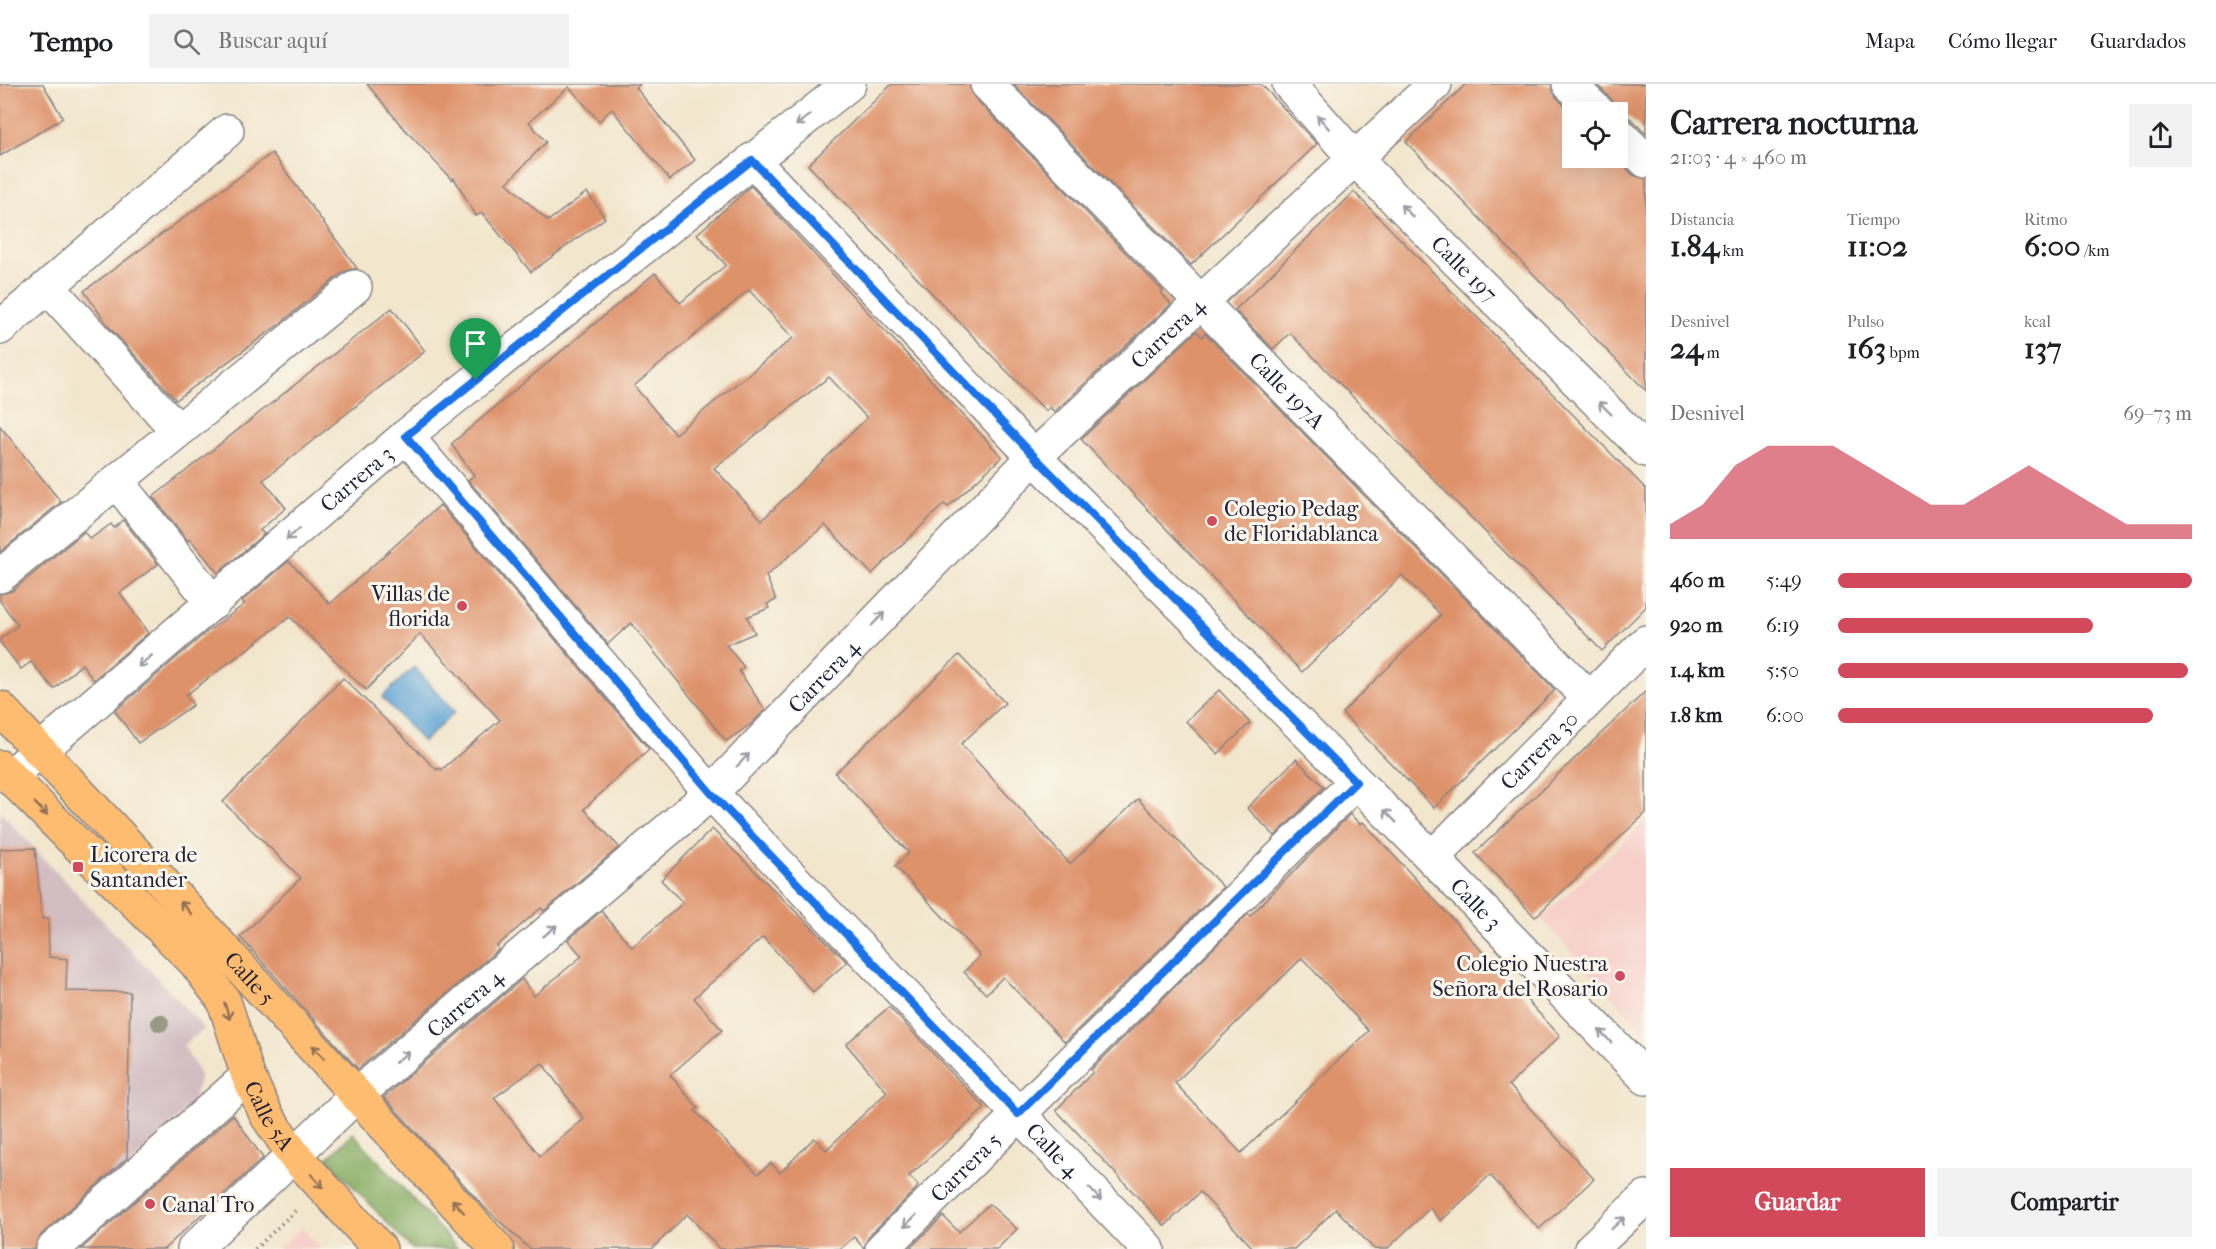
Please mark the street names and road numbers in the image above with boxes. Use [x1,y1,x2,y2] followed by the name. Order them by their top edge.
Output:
[1426,231,1502,308] street label: Calle 197
[1126,292,1211,374] street label: Carrera 4
[1243,347,1330,435] street label: Calle 197A
[315,441,399,518] street label: Carrera 3
[783,634,866,719] street label: Carrera 4
[1495,706,1584,795] street label: Carrera 30
[1445,873,1506,935] street label: Calle 3
[219,947,280,1010] street label: Calle 5
[422,963,510,1043] street label: Carrera 4
[238,1077,299,1156] street label: Calle 5A
[1020,1118,1085,1184] street label: Calle 4
[925,1127,1007,1208] street label: Carrera 5

